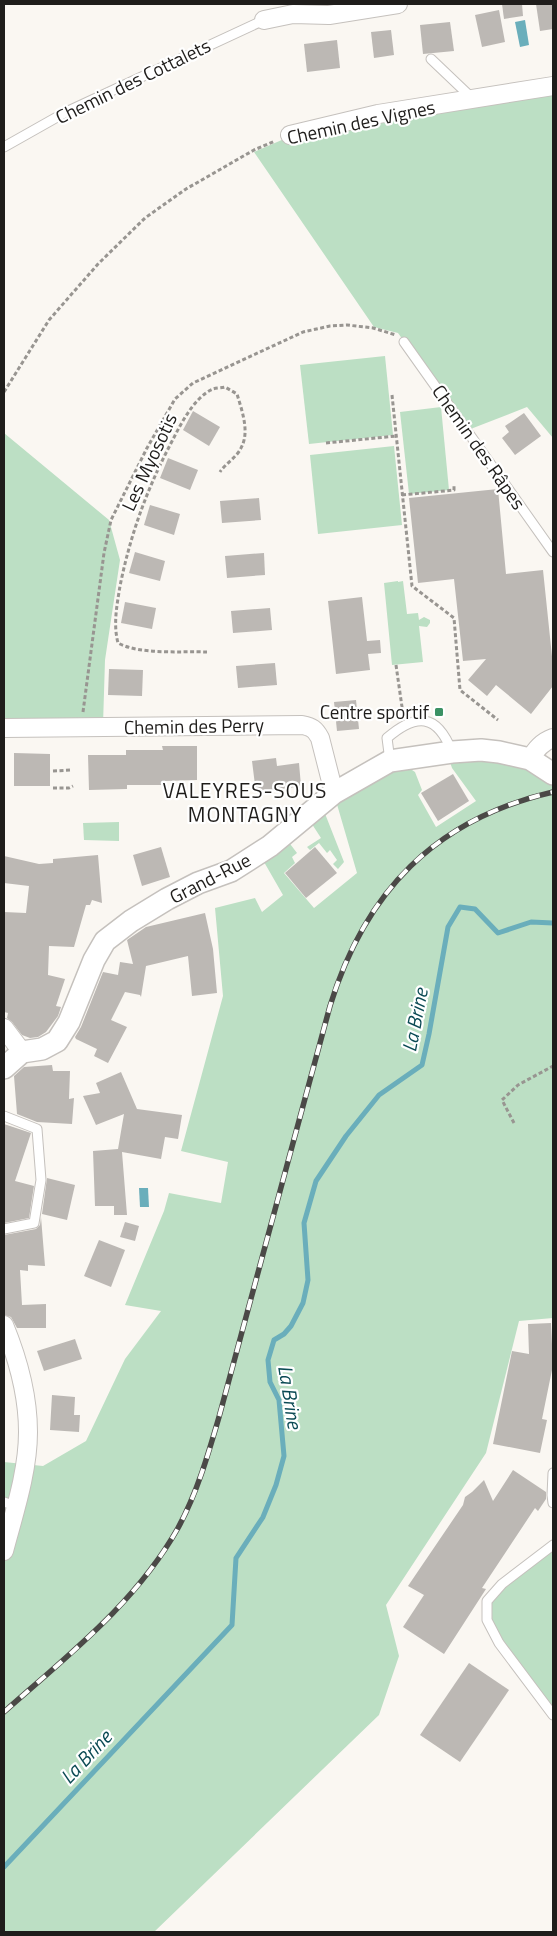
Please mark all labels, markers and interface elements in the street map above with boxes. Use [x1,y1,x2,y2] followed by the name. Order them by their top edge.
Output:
[50,30,216,131] street label: Chemin des Cottalets
[284,92,438,151] street label: Chemin des Vignes
[425,378,534,515] street label: Chemin des Râpes
[113,408,184,516] street label: Les Myosotis
[320,697,430,726] place label: Centre sportif
[433,706,445,718] marker: Centre sportif
[124,710,264,741] street label: Chemin des Perry
[163,774,327,830] district label: VALEYRES-SOUS MONTAGNY
[164,845,255,910] street label: Grand-Rue
[393,984,436,1054] water label: La Brine
[270,1363,311,1433] water label: La Brine
[52,1721,120,1791] water label: La Brine

